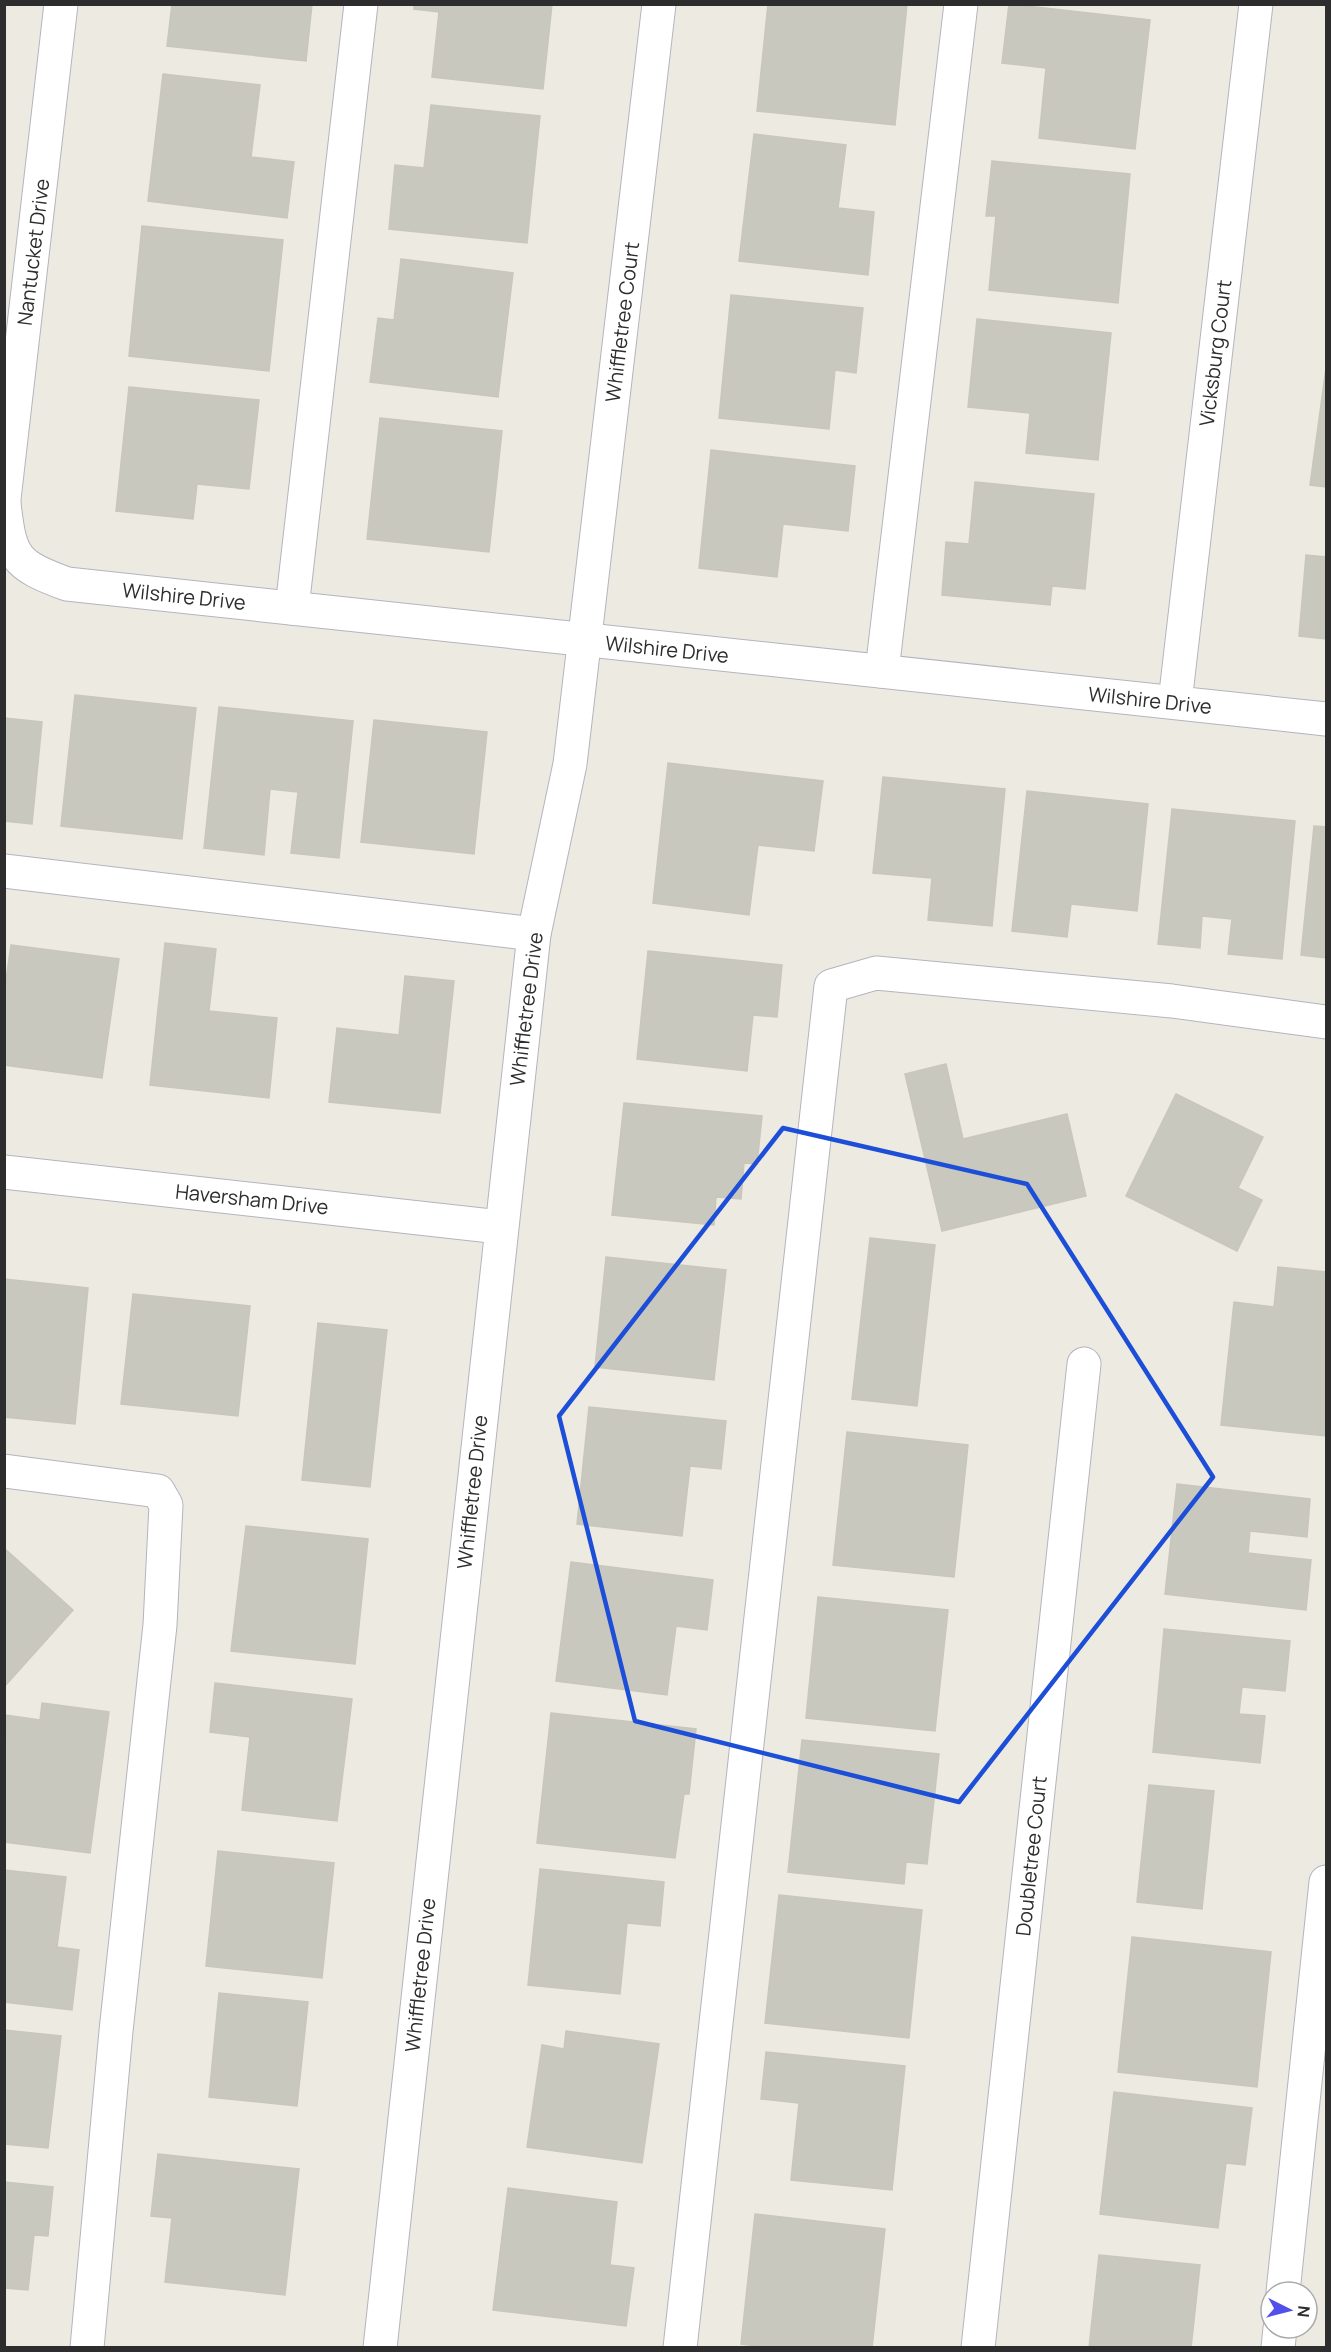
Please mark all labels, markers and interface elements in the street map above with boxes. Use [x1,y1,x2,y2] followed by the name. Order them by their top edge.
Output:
[11,177,55,327] street label: Nantucket Drive
[599,240,645,404] street label: Whiffletree Court
[1193,278,1237,428] street label: Vicksburg Court
[121,576,247,616] street label: Wilshire Drive
[604,629,730,669] street label: Wilshire Drive
[1087,680,1213,720] street label: Wilshire Drive
[503,931,549,1087] street label: Whiffletree Drive
[174,1178,330,1220] street label: Haversham Drive
[450,1414,494,1570] street label: Whiffletree Drive
[1009,1775,1053,1937] street label: Doubletree Court
[398,1897,442,2053] street label: Whiffletree Drive
[1259,2280,1319,2340] north arrow
[1292,2305,1315,2318] text: N

